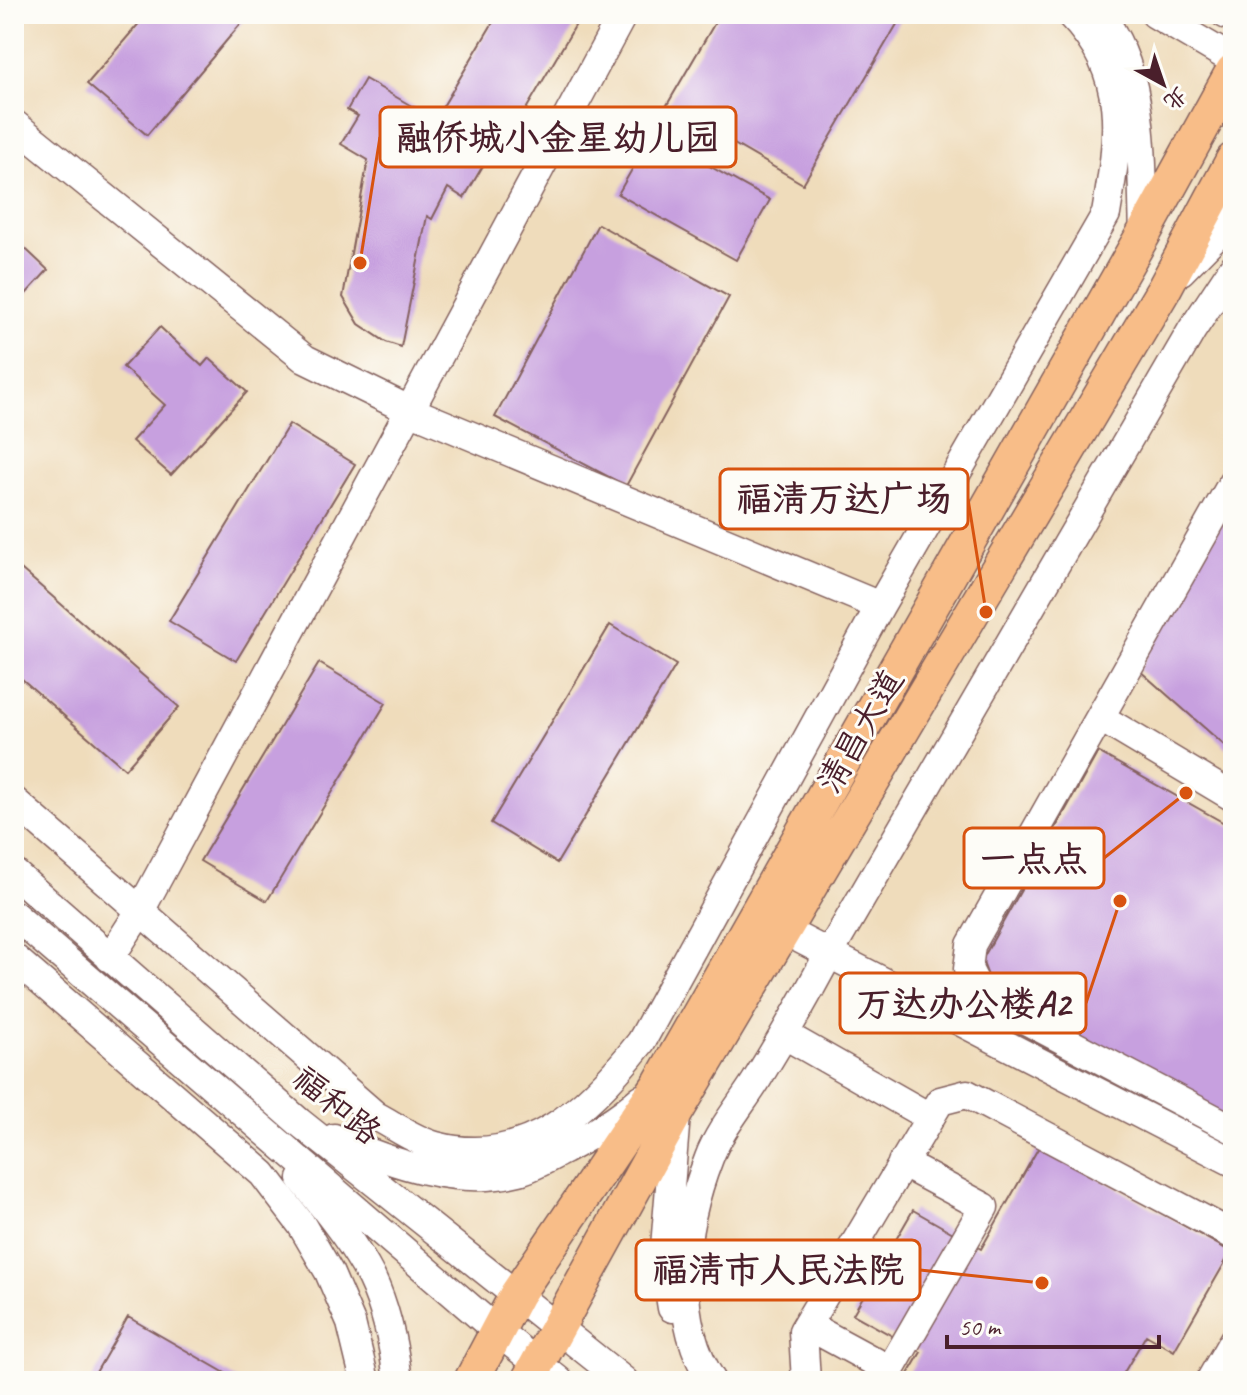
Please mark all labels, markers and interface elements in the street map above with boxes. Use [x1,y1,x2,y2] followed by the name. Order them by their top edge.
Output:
[1123,44,1203,124] north arrow
[1158,81,1193,116] text: 北
[380,107,736,167] callout: 融侨城小金星幼儿园
[396,115,720,161] text: 融侨城小金星幼儿园
[720,469,968,529] callout: 福清万达广场
[736,476,952,522] text: 福清万达广场
[807,661,913,801] street label: 清昌大道
[964,828,1104,888] callout: 一点点
[980,836,1088,882] text: 一点点
[840,973,1086,1033] callout: 万达办公楼A2
[856,981,1074,1027] text: 万达办公楼A2
[284,1056,390,1154] street label: 福和路
[636,1240,920,1300] callout: 福清市人民法院
[652,1247,904,1293] text: 福清市人民法院
[947,1299,1159,1349] scale bar
[959,1312,1002,1342] text: 50 m

